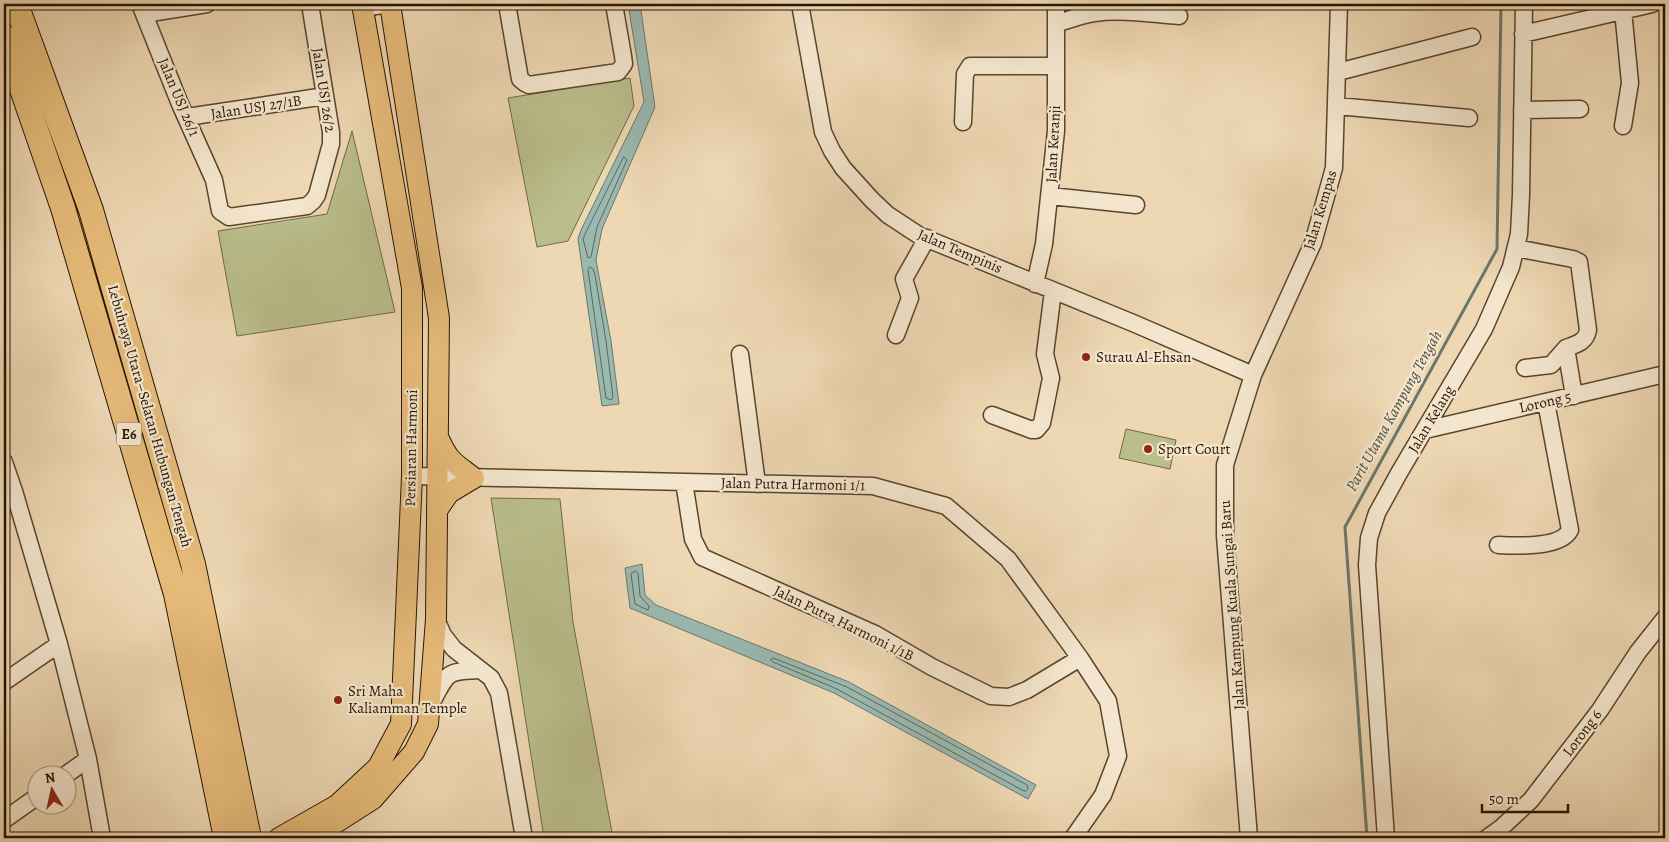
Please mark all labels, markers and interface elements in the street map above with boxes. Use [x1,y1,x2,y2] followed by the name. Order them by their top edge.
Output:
[307,46,341,134] street label: Jalan USJ 26/2
[153,55,205,139] street label: Jalan USJ 26/1
[209,90,303,124] street label: Jalan USJ 27/1B
[1041,105,1065,183] street label: Jalan Keranji
[1298,168,1342,252] street label: Jalan Kempas
[914,224,1006,278] street label: Jalan Tempinis
[103,282,197,550] street label: Lebuhraya Utara–Selatan Hubungan Tengah
[1341,326,1448,495] water label: Parit Utama Kampung Tengah
[1096,347,1191,367] place label: Surau Al-Ehsan
[1080,351,1092,363] marker: Surau Al-Ehsan
[1403,381,1459,456] street label: Jalan Kelang
[1517,386,1573,418] street label: Lorong 5
[400,389,422,507] street label: Persiaran Harmoni
[116,422,142,446] road number: E6
[1158,439,1230,459] place label: Sport Court
[1142,443,1154,455] marker: Sport Court
[721,473,865,495] street label: Jalan Putra Harmoni 1/1
[1215,499,1249,711] street label: Jalan Kampung Kuala Sungai Baru
[771,580,917,666] street label: Jalan Putra Harmoni 1/1B
[348,681,467,718] place label: Sri Maha Kaliamman Temple
[332,694,344,706] marker: Sri Maha Kaliamman Temple
[1558,705,1606,760] street label: Lorong 6
[28,764,78,814] north arrow
[44,767,57,788] text: N
[1482,782,1568,814] scale bar
[1489,789,1519,809] text: 50 m

